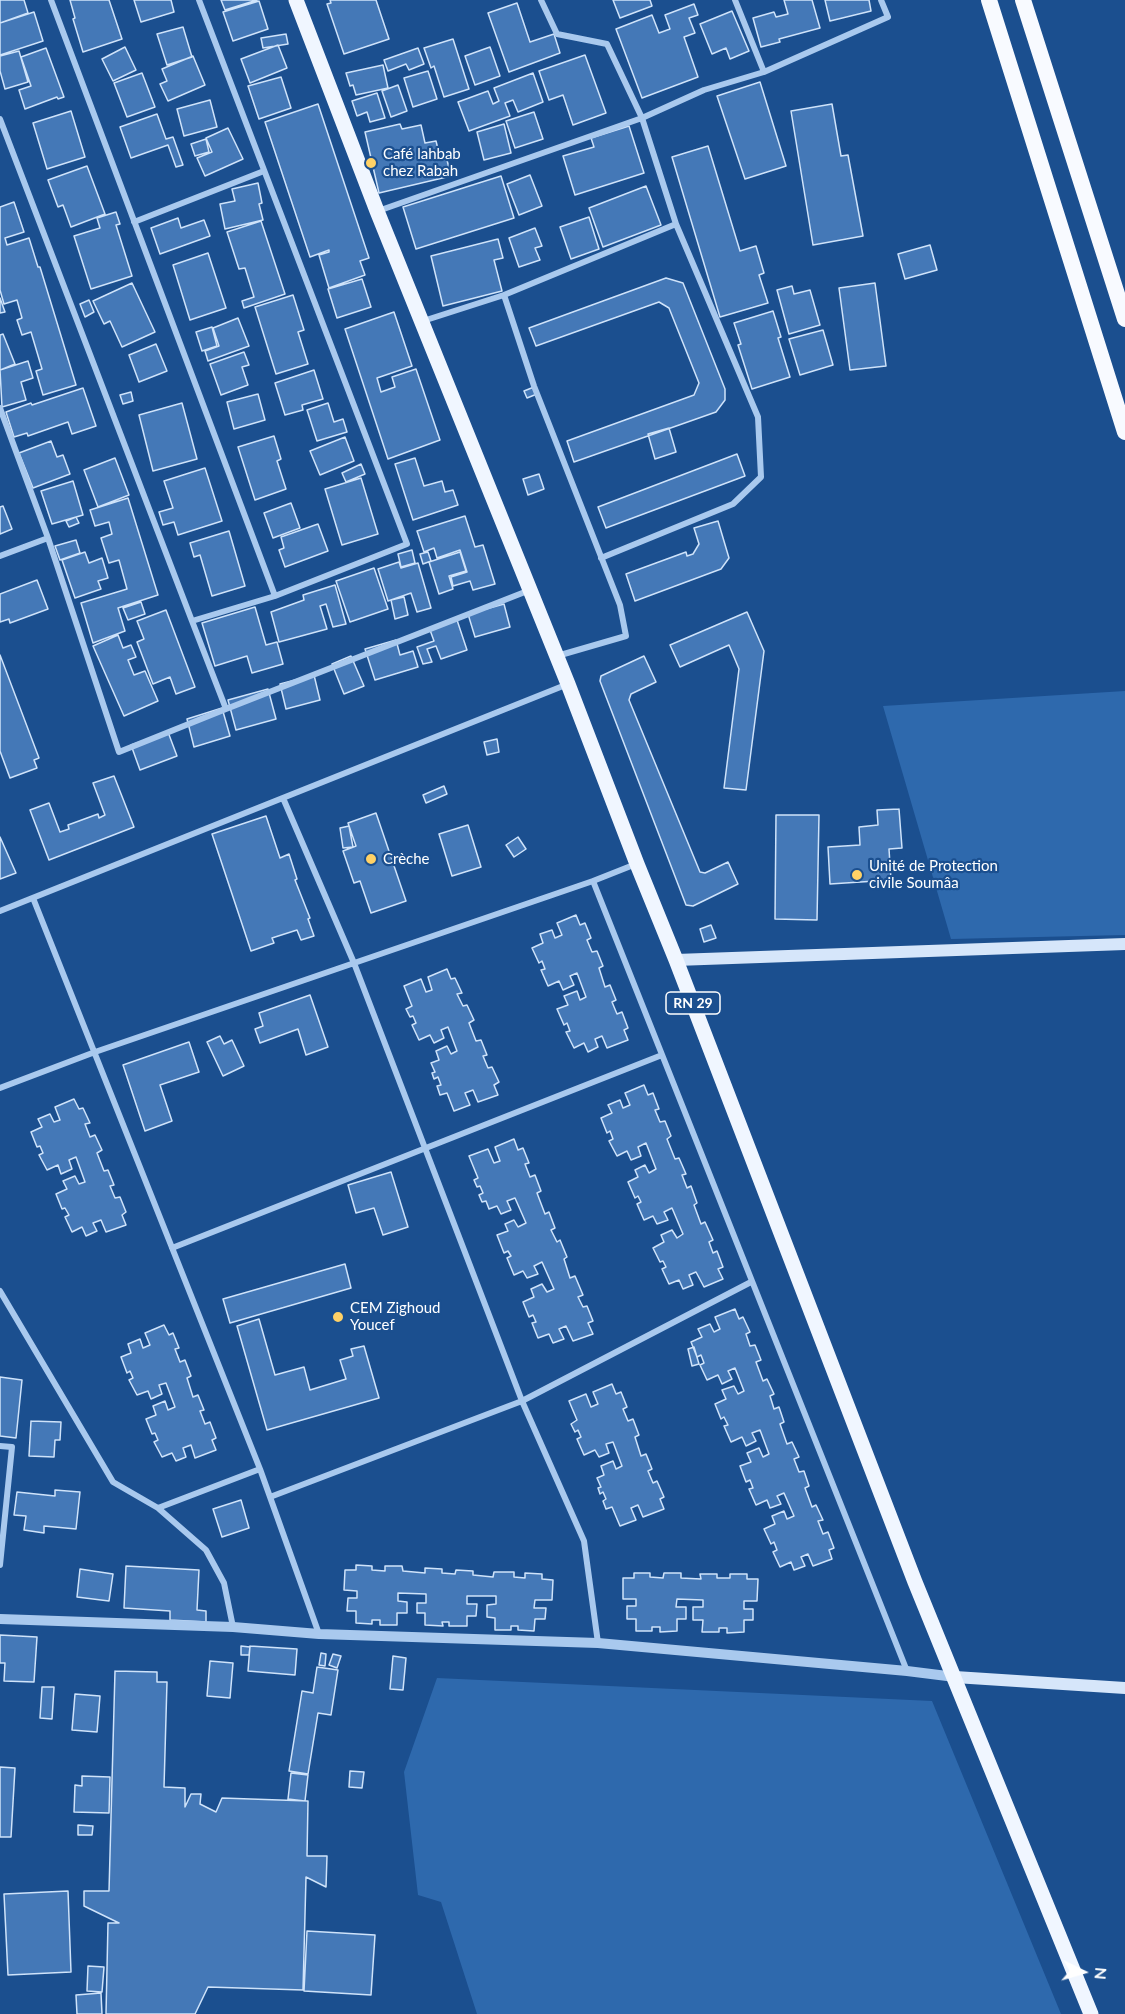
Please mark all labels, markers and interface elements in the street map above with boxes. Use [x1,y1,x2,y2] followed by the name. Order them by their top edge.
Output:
[383,145,461,180] place label: Café lahbab chez Rabah
[364,156,378,170] marker: Café lahbab chez Rabah
[383,850,429,868] place label: Crèche
[364,852,378,866] marker: Crèche
[869,857,998,892] place label: Unité de Protection civile Soumâa
[850,868,864,882] marker: Unité de Protection civile Soumâa
[666,992,720,1014] road number: RN 29
[350,1299,440,1334] place label: CEM Zighoud Youcef
[331,1310,345,1324] marker: CEM Zighoud Youcef
[1053,1942,1113,2002] north arrow
[1091,1967,1111,1981] text: N

